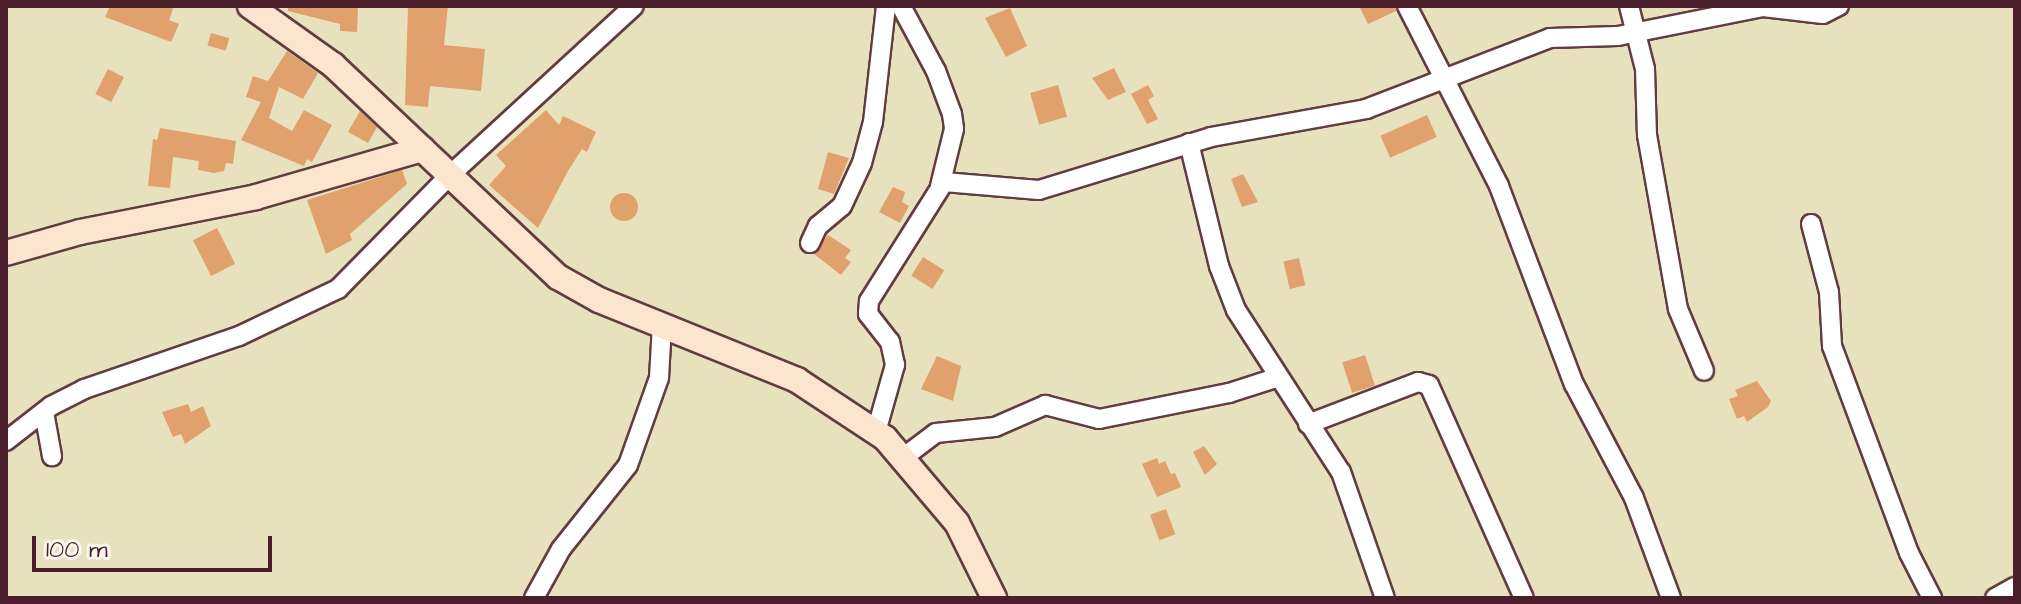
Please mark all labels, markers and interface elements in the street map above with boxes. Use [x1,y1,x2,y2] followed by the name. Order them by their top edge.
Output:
[36,520,276,570] scale bar
[46,533,108,567] text: 100 m

